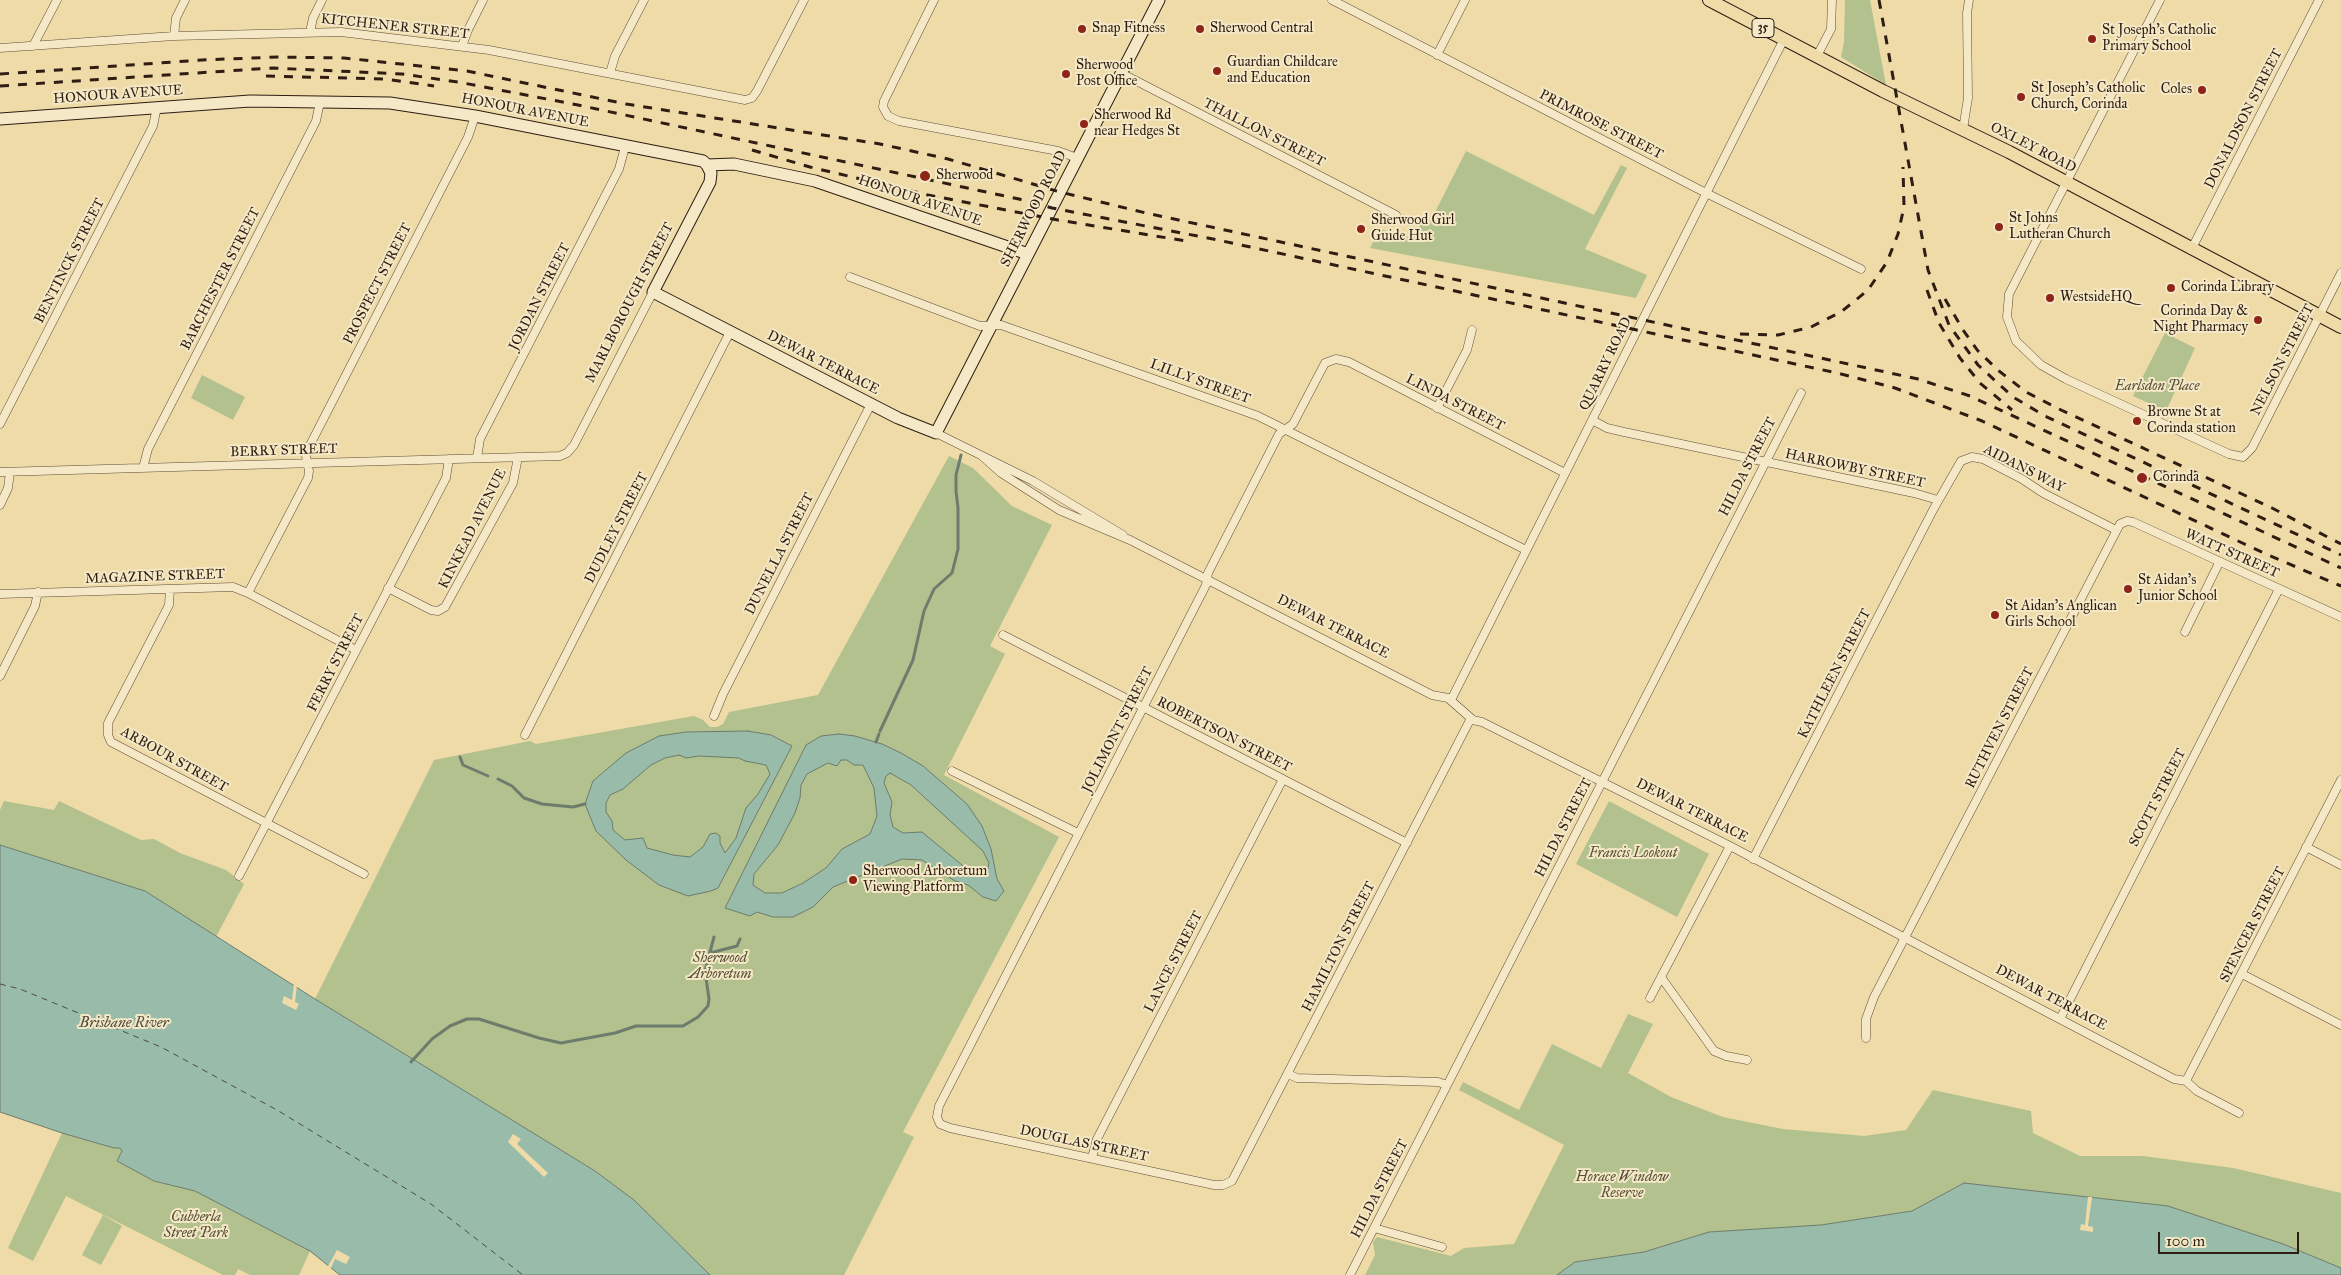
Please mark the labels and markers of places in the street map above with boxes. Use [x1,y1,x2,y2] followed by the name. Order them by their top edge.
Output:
[1092,21,1165,37] place label: Snap Fitness
[1210,21,1313,37] place label: Sherwood Central
[1076,23,1088,35] marker: Snap Fitness
[1194,23,1206,35] marker: Sherwood Central
[2102,23,2216,56] place label: St Joseph's Catholic Primary School
[2086,33,2098,45] marker: St Joseph's Catholic Primary School
[1227,55,1338,88] place label: Guardian Childcare and Education
[1076,58,1137,90] place label: Sherwood Post Office
[1211,65,1223,77] marker: Guardian Childcare and Education
[1060,68,1072,80] marker: Sherwood Post Office
[2031,81,2145,114] place label: St Joseph's Catholic Church, Corinda
[2161,82,2192,98] place label: Coles
[2196,84,2208,96] marker: Coles
[2015,91,2027,103] marker: St Joseph's Catholic Church, Corinda
[1094,108,1180,140] place label: Sherwood Rd near Hedges St
[1078,118,1090,130] marker: Sherwood Rd near Hedges St
[936,168,993,184] place label: Sherwood
[918,169,932,183] marker: Sherwood
[2009,211,2111,243] place label: St Johns Lutheran Church
[1371,213,1454,246] place label: Sherwood Girl Guide Hut
[1993,221,2005,233] marker: St Johns Lutheran Church
[1355,223,1367,235] marker: Sherwood Girl Guide Hut
[2181,280,2274,296] place label: Corinda Library
[2165,282,2177,294] marker: Corinda Library
[2060,290,2132,306] place label: WestsideHQ
[2044,292,2056,304] marker: WestsideHQ
[2153,304,2248,336] place label: Corinda Day & Night Pharmacy
[2252,314,2264,326] marker: Corinda Day & Night Pharmacy
[2147,405,2236,438] place label: Browne St at Corinda station
[2131,415,2143,427] marker: Browne St at Corinda station
[2153,470,2199,486] place label: Corinda
[2135,471,2149,485] marker: Corinda
[2138,573,2217,606] place label: St Aidan's Junior School
[2122,583,2134,595] marker: St Aidan's Junior School
[2005,599,2117,632] place label: St Aidan's Anglican Girls School
[1989,609,2001,621] marker: St Aidan's Anglican Girls School
[863,864,987,896] place label: Sherwood Arboretum Viewing Platform
[847,874,859,886] marker: Sherwood Arboretum Viewing Platform

